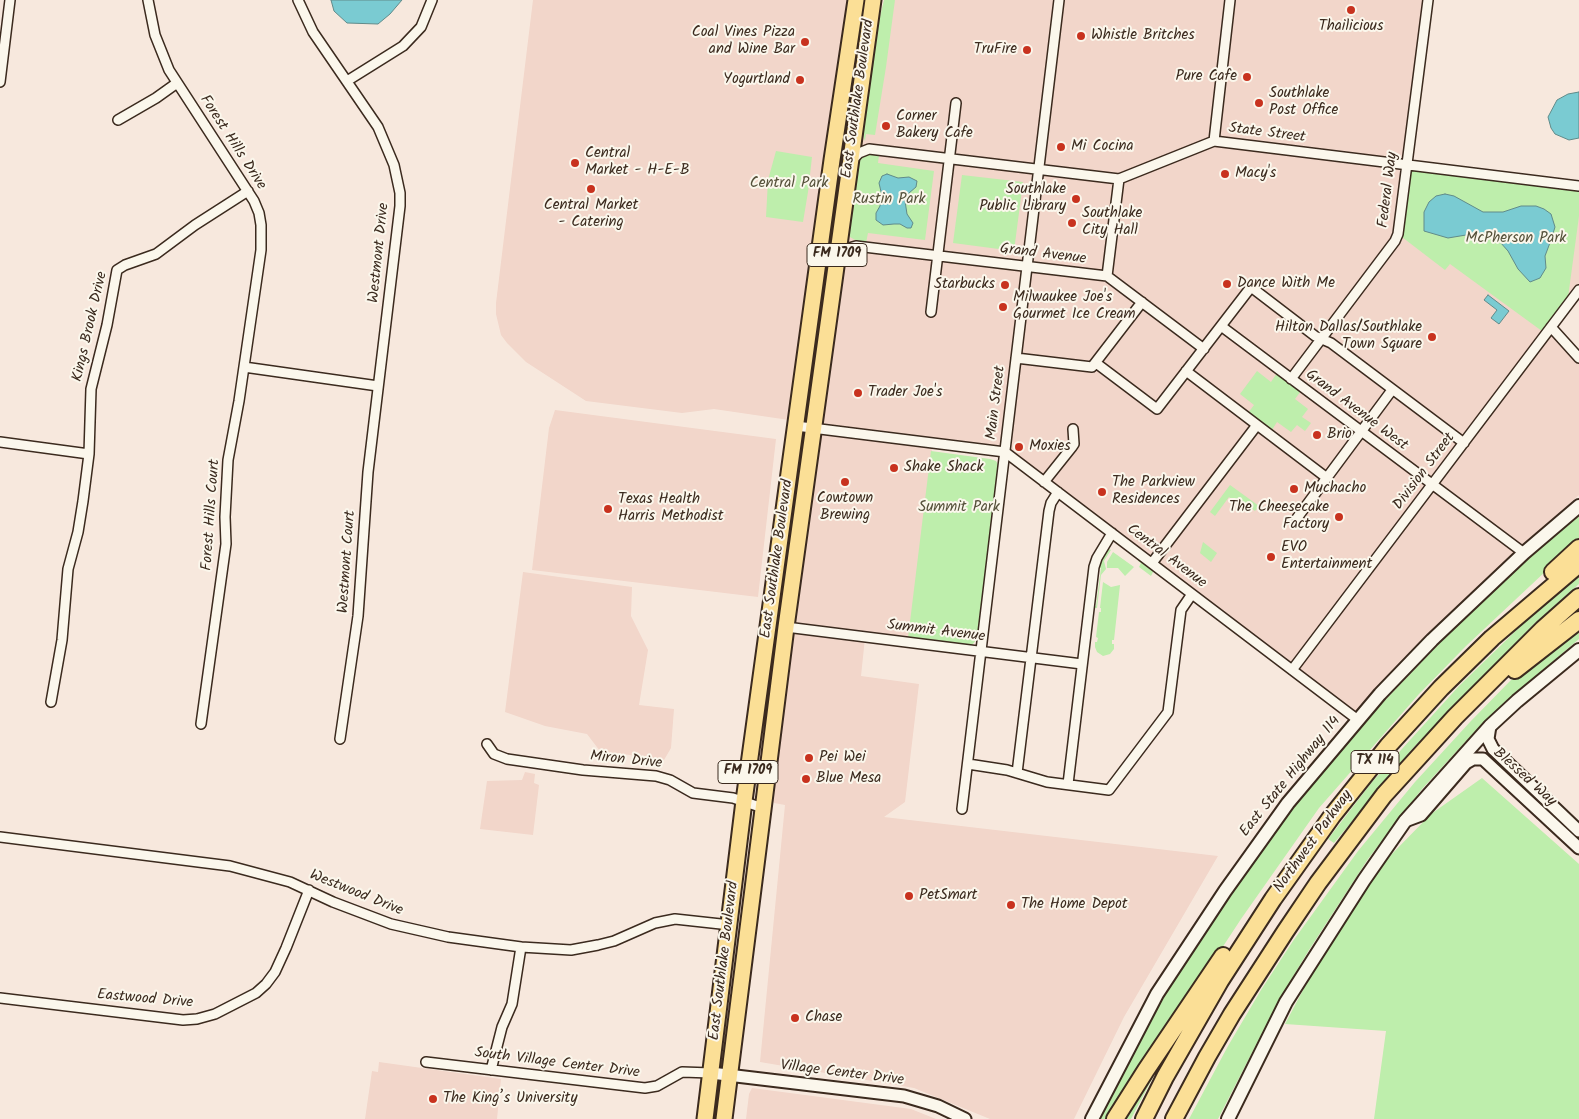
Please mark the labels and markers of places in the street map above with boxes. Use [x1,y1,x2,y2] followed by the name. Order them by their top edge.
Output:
[1345,4,1357,16] marker: Thailicious
[1319,18,1383,36] place label: Thailicious
[692,24,795,59] place label: Coal Vines Pizza and Wine Bar
[1091,27,1195,45] place label: Whistle Britches
[1075,30,1087,42] marker: Whistle Britches
[799,36,811,48] marker: Coal Vines Pizza and Wine Bar
[974,41,1017,59] place label: TruFire
[1021,44,1033,56] marker: TruFire
[1176,68,1237,86] place label: Pure Cafe
[723,71,790,89] place label: Yogurtland
[1241,71,1253,83] marker: Pure Cafe
[794,74,806,86] marker: Yogurtland
[1269,85,1338,120] place label: Southlake Post Office
[1253,97,1265,109] marker: Southlake Post Office
[896,108,973,143] place label: Corner Bakery Cafe
[880,120,892,132] marker: Corner Bakery Cafe
[1071,138,1133,156] place label: Mi Cocina
[1055,141,1067,153] marker: Mi Cocina
[585,145,689,180] place label: Central Market - H-E-B
[569,157,581,169] marker: Central Market - H-E-B
[1235,165,1276,183] place label: Macy's
[1219,168,1231,180] marker: Macy's
[979,181,1066,216] place label: Southlake Public Library
[585,183,597,195] marker: Central Market - Catering
[1070,193,1082,205] marker: Southlake Public Library
[544,197,638,232] place label: Central Market - Catering
[1082,205,1142,240] place label: Southlake City Hall
[1066,217,1078,229] marker: Southlake City Hall
[1237,275,1335,293] place label: Dance With Me
[934,276,995,294] place label: Starbucks
[1221,278,1233,290] marker: Dance With Me
[999,279,1011,291] marker: Starbucks
[1013,289,1135,324] place label: Milwaukee Joe's Gourmet Ice Cream
[997,301,1009,313] marker: Milwaukee Joe's Gourmet Ice Cream
[1275,319,1422,354] place label: Hilton Dallas/Southlake Town Square
[1426,331,1438,343] marker: Hilton Dallas/Southlake Town Square
[868,384,942,402] place label: Trader Joe's
[852,387,864,399] marker: Trader Joe's
[1327,426,1352,444] place label: Brio
[1311,429,1323,441] marker: Brio
[1029,438,1071,456] place label: Moxies
[1013,441,1025,453] marker: Moxies
[904,459,984,477] place label: Shake Shack
[888,462,900,474] marker: Shake Shack
[1112,474,1195,509] place label: The Parkview Residences
[839,476,851,488] marker: Cowtown Brewing
[1304,480,1366,498] place label: Muchacho
[1288,483,1300,495] marker: Muchacho
[1096,486,1108,498] marker: The Parkview Residences
[817,490,873,525] place label: Cowtown Brewing
[618,491,723,526] place label: Texas Health Harris Methodist
[1229,499,1329,534] place label: The Cheesecake Factory
[602,503,614,515] marker: Texas Health Harris Methodist
[1333,511,1345,523] marker: The Cheesecake Factory
[1281,539,1372,574] place label: EVO Entertainment
[1265,551,1277,563] marker: EVO Entertainment
[819,749,866,767] place label: Pei Wei
[803,752,815,764] marker: Pei Wei
[816,770,881,788] place label: Blue Mesa
[800,773,812,785] marker: Blue Mesa
[919,887,977,905] place label: PetSmart
[903,890,915,902] marker: PetSmart
[1021,896,1128,914] place label: The Home Depot
[1005,899,1017,911] marker: The Home Depot
[805,1009,842,1027] place label: Chase
[789,1012,801,1024] marker: Chase
[443,1090,577,1108] place label: The King’s University
[427,1093,439,1105] marker: The King’s University

